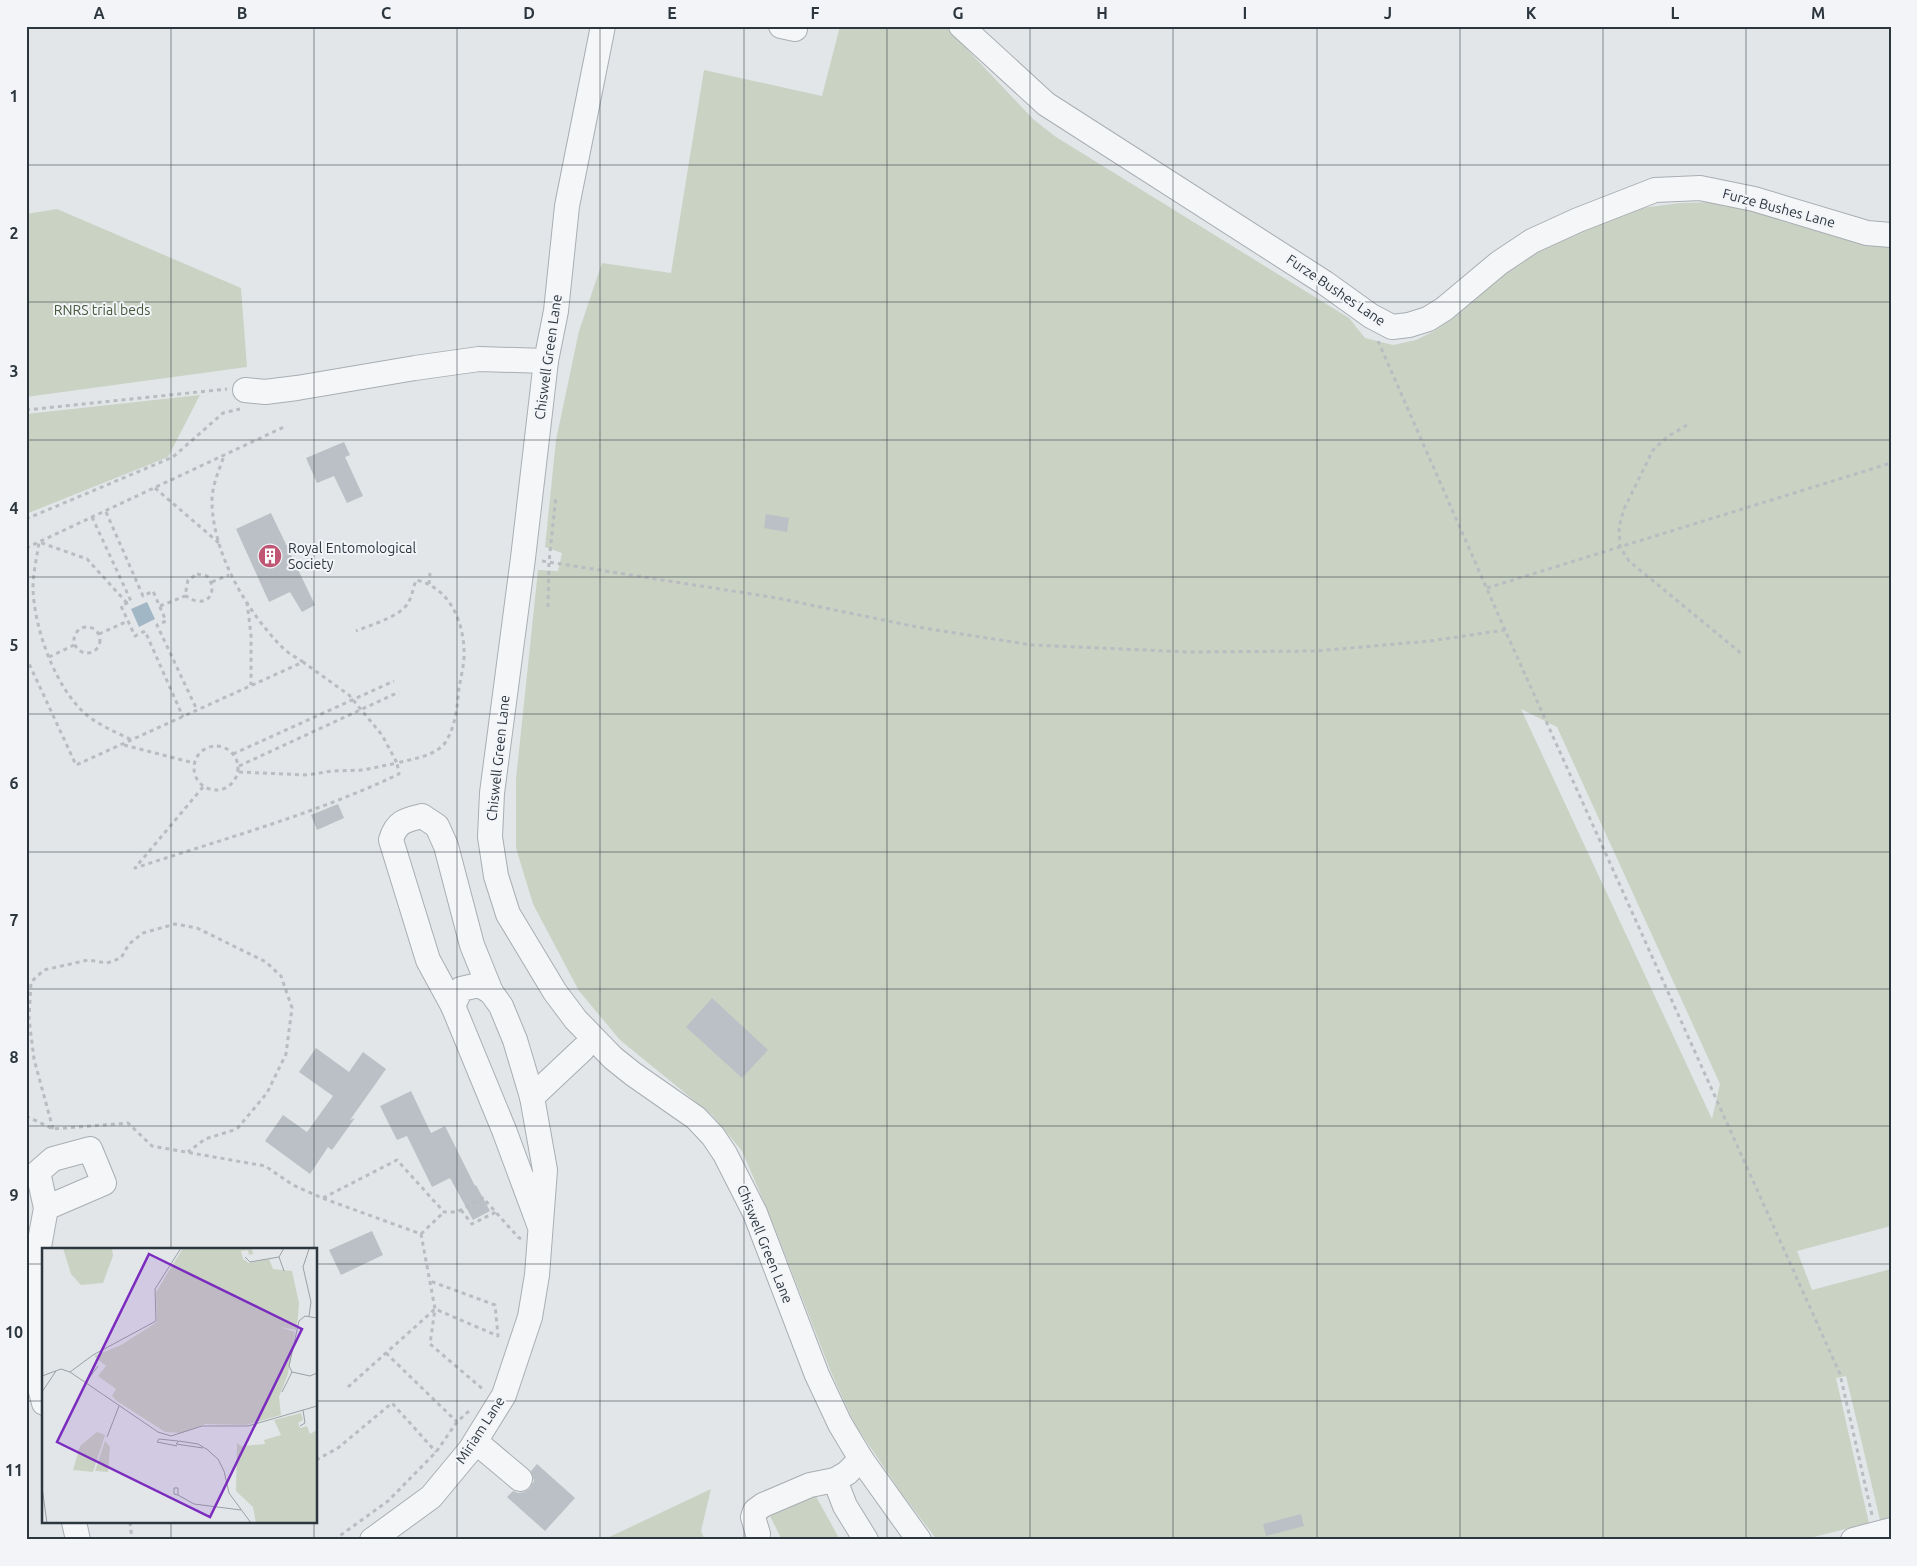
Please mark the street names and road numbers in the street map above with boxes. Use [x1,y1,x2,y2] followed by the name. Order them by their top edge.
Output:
[1721,185,1837,231] street label: Furze Bushes Lane
[1284,251,1388,329] street label: Furze Bushes Lane
[531,293,565,421] street label: Chiswell Green Lane
[483,694,513,822] street label: Chiswell Green Lane
[734,1182,796,1306] street label: Chiswell Green Lane
[452,1393,508,1467] street label: Miriam Lane

